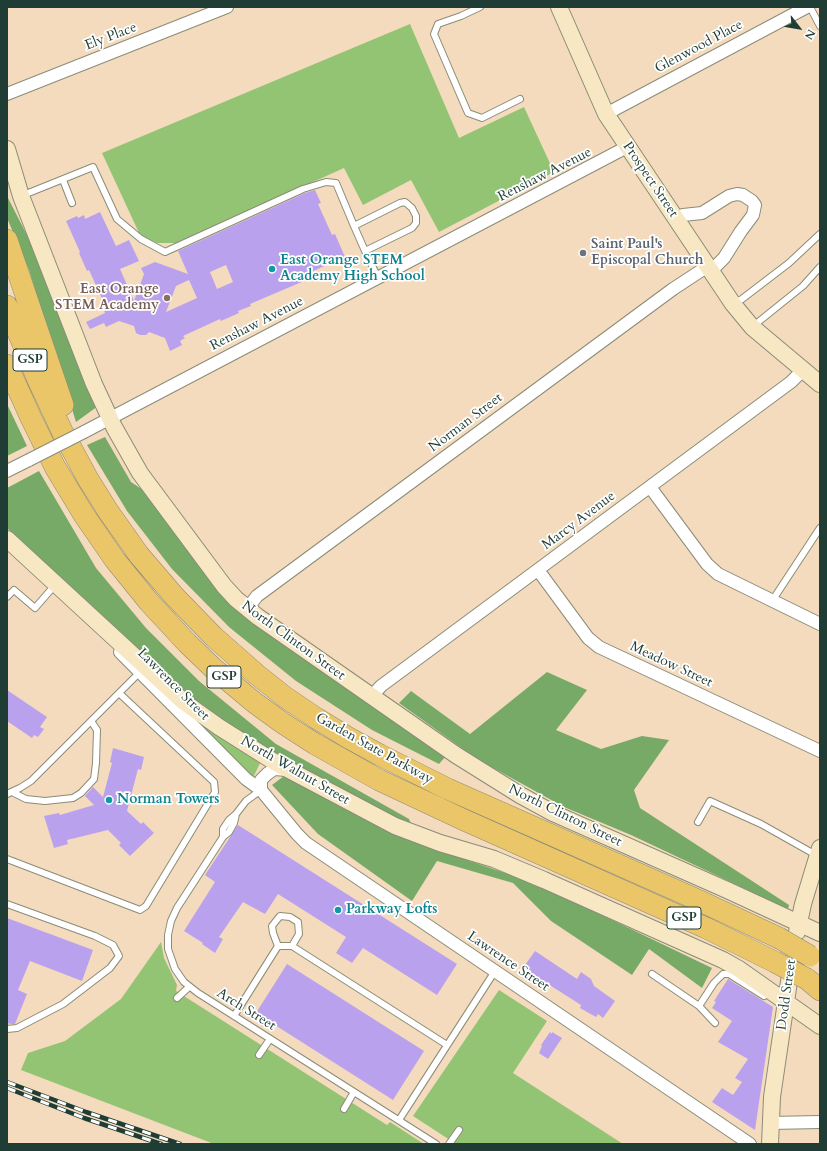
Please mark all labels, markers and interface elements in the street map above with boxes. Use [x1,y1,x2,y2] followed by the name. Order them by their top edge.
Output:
[779,8,819,48] north arrow
[652,17,746,77] street label: Glenwood Place
[83,19,139,55] street label: Ely Place
[801,26,819,42] text: N
[619,139,681,221] street label: Prospect Street
[495,144,595,206] street label: Renshaw Avenue
[591,237,703,270] place label: Saint Paul's Episcopal Church
[578,248,588,258] marker: Saint Paul's Episcopal Church
[280,253,425,286] place label: East Orange STEM Academy High School
[267,264,277,274] marker: East Orange STEM Academy High School
[55,282,159,314] place label: East Orange STEM Academy
[162,293,172,303] marker: East Orange STEM Academy
[207,293,307,355] street label: Renshaw Avenue
[13,349,47,371] road number: GSP
[426,390,506,456] street label: Norman Street
[539,488,619,554] street label: Marcy Avenue
[238,598,348,684] street label: North Clinton Street
[627,639,715,691] street label: Meadow Street
[133,645,213,725] street label: Lawrence Street
[207,666,241,688] road number: GSP
[312,710,436,788] street label: Garden State Parkway
[238,733,352,809] street label: North Walnut Street
[506,781,624,851] street label: North Clinton Street
[117,792,219,808] place label: Norman Towers
[104,795,114,805] marker: Norman Towers
[346,902,437,918] place label: Parkway Lofts
[333,905,343,915] marker: Parkway Lofts
[667,907,701,929] road number: GSP
[464,928,552,996] street label: Lawrence Street
[774,959,800,1031] street label: Dodd Street
[213,985,279,1035] street label: Arch Street

